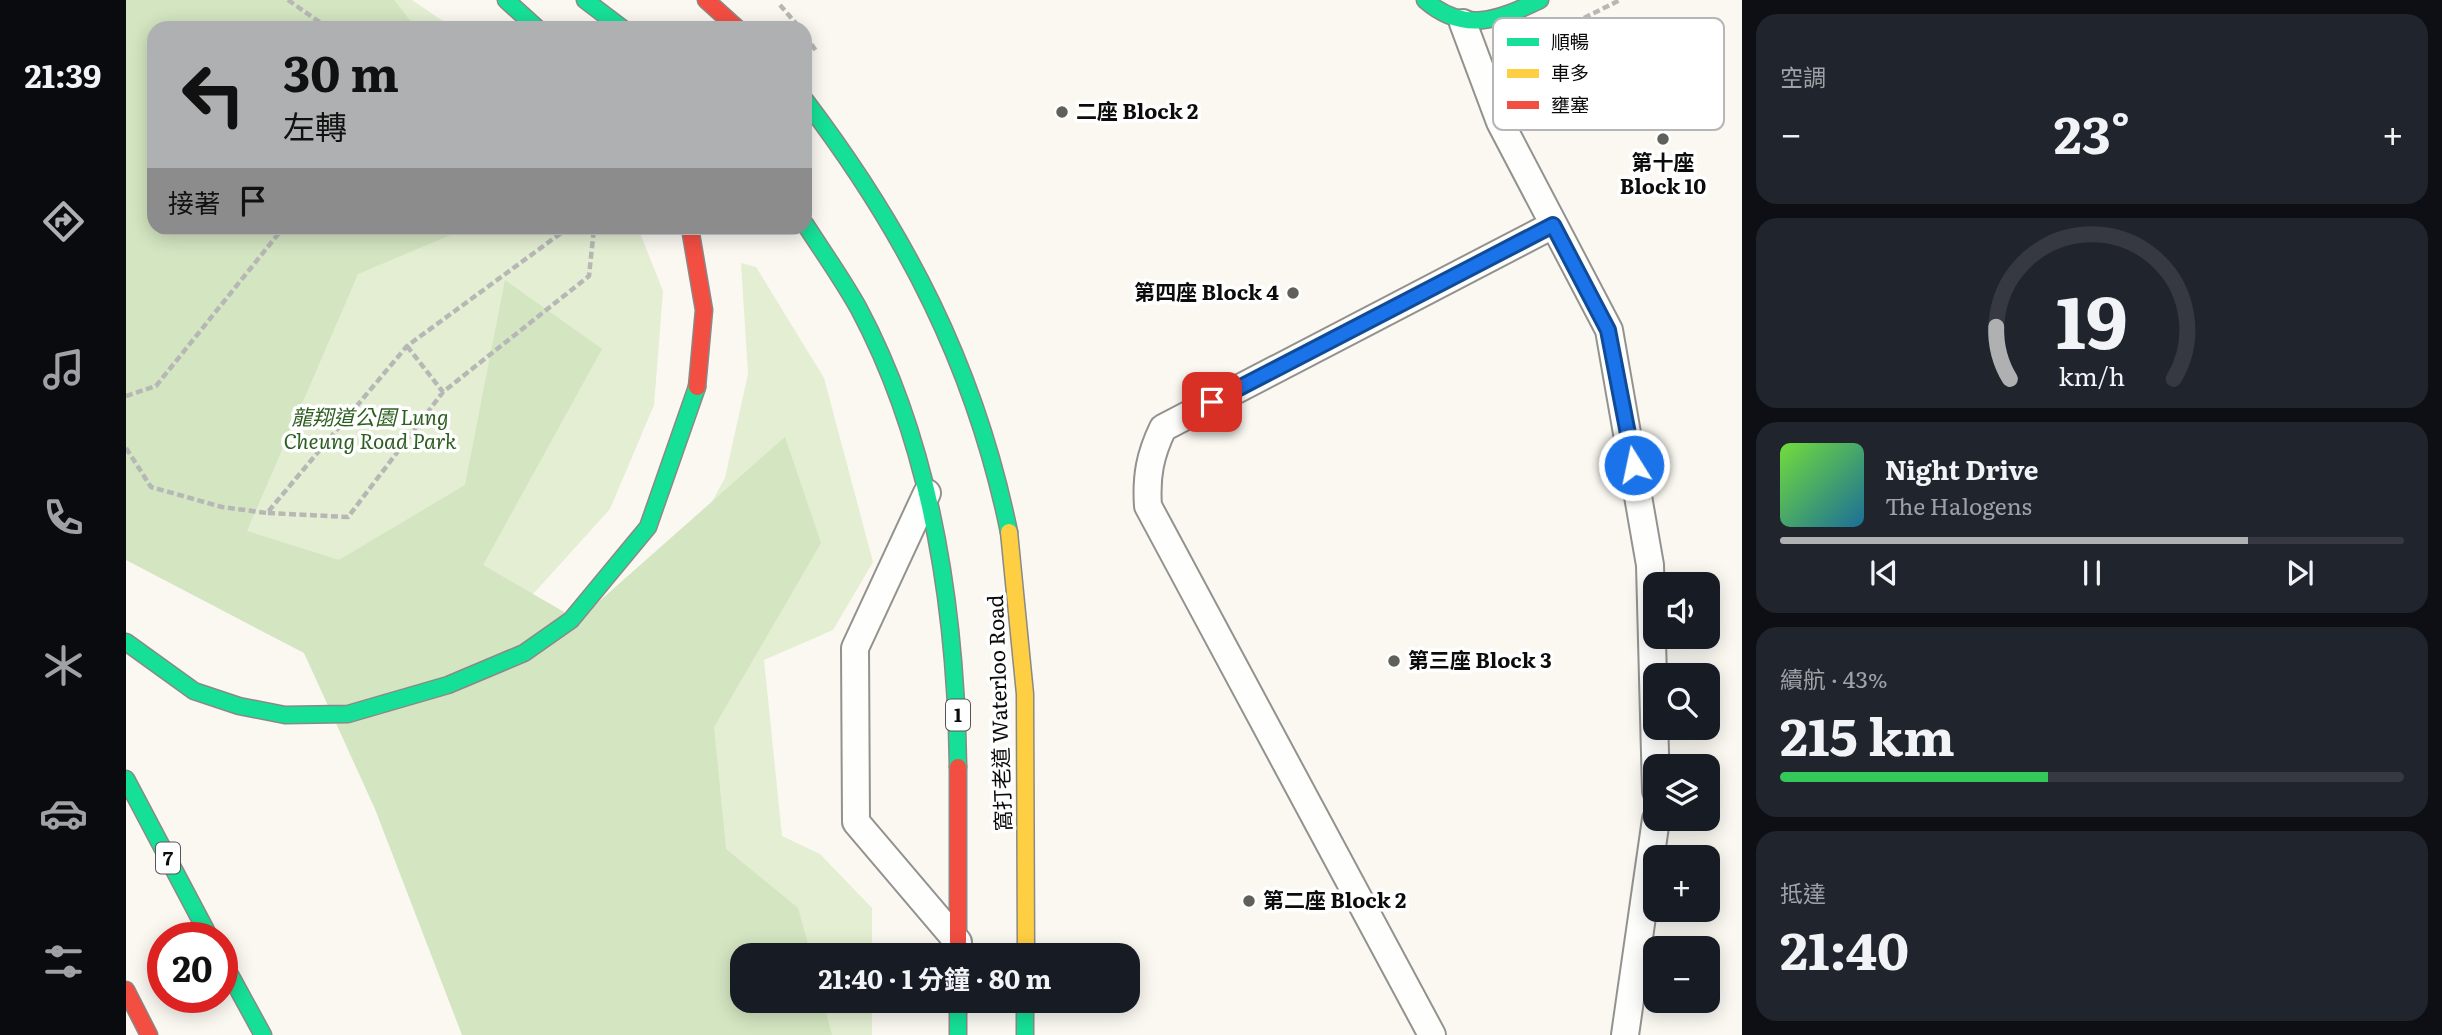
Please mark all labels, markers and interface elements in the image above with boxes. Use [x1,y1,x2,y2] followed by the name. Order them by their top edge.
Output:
[1493,18,1724,130] legend
[1551,27,1589,55] text: 順暢
[283,34,399,107] text: 30 m
[168,49,259,140] icon: left
[25,50,101,98] text: 21:39
[1551,58,1589,86] text: 車多
[1780,59,1826,93] text: 空調
[1551,90,1589,118] text: 壅塞
[2054,93,2130,170] text: 23°
[1076,94,1198,125] place label: 二座 Block 2
[283,101,347,149] text: 左轉
[1780,103,1802,160] text: −
[2382,103,2404,160] text: +
[1054,104,1070,120] marker: 二座 Block 2
[1655,131,1671,147] marker: 第十座 Block 10
[1620,145,1706,200] place label: 第十座 Block 10
[168,182,220,221] text: 接著
[234,182,272,220] icon: arrive
[39,197,88,246] icon: directions
[2056,264,2128,372] text: 19
[1134,275,1279,306] place label: 第四座 Block 4
[1285,285,1301,301] marker: 第四座 Block 4
[39,345,88,394] icon: music
[2059,357,2125,394] text: km/h
[1182,372,1242,432] pin
[1193,383,1231,421] icon: arrive
[283,400,457,455] park label: 龍翔道公園 Lung Cheung Road Park
[1597,428,1671,502] position arrow
[1885,449,2039,488] text: Night Drive
[1885,488,2032,522] text: The Halogens
[39,493,88,542] icon: phone
[1865,554,1903,592] icon: previous
[2073,554,2111,592] icon: pause
[2281,554,2319,592] icon: next
[1643,572,1720,1013] map controls
[1643,572,1720,649] button: sound
[978,594,1017,832] street label: 窩打老道 Waterloo Road
[39,641,88,690] icon: climate
[1408,643,1552,674] place label: 第三座 Block 3
[1386,653,1402,669] marker: 第三座 Block 3
[1780,661,1888,695] text: 續航 · 43%
[1643,663,1720,740] button: search
[1780,695,1955,772] text: 215 km
[946,700,970,730] road number: 1
[1643,754,1720,831] button: layers
[39,789,88,838] icon: car
[156,842,180,874] road number: 7
[1643,845,1720,922] button: +
[1780,875,1826,909] text: 抵達
[1263,883,1406,914] place label: 第二座 Block 2
[1241,893,1257,909] marker: 第二座 Block 2
[1780,909,1909,986] text: 21:40
[147,922,238,1013] speed limit sign: 20
[1643,936,1720,1013] button: −
[39,937,88,986] icon: filters
[819,958,1051,997] text: 21:40 · 1 分鐘 · 80 m

